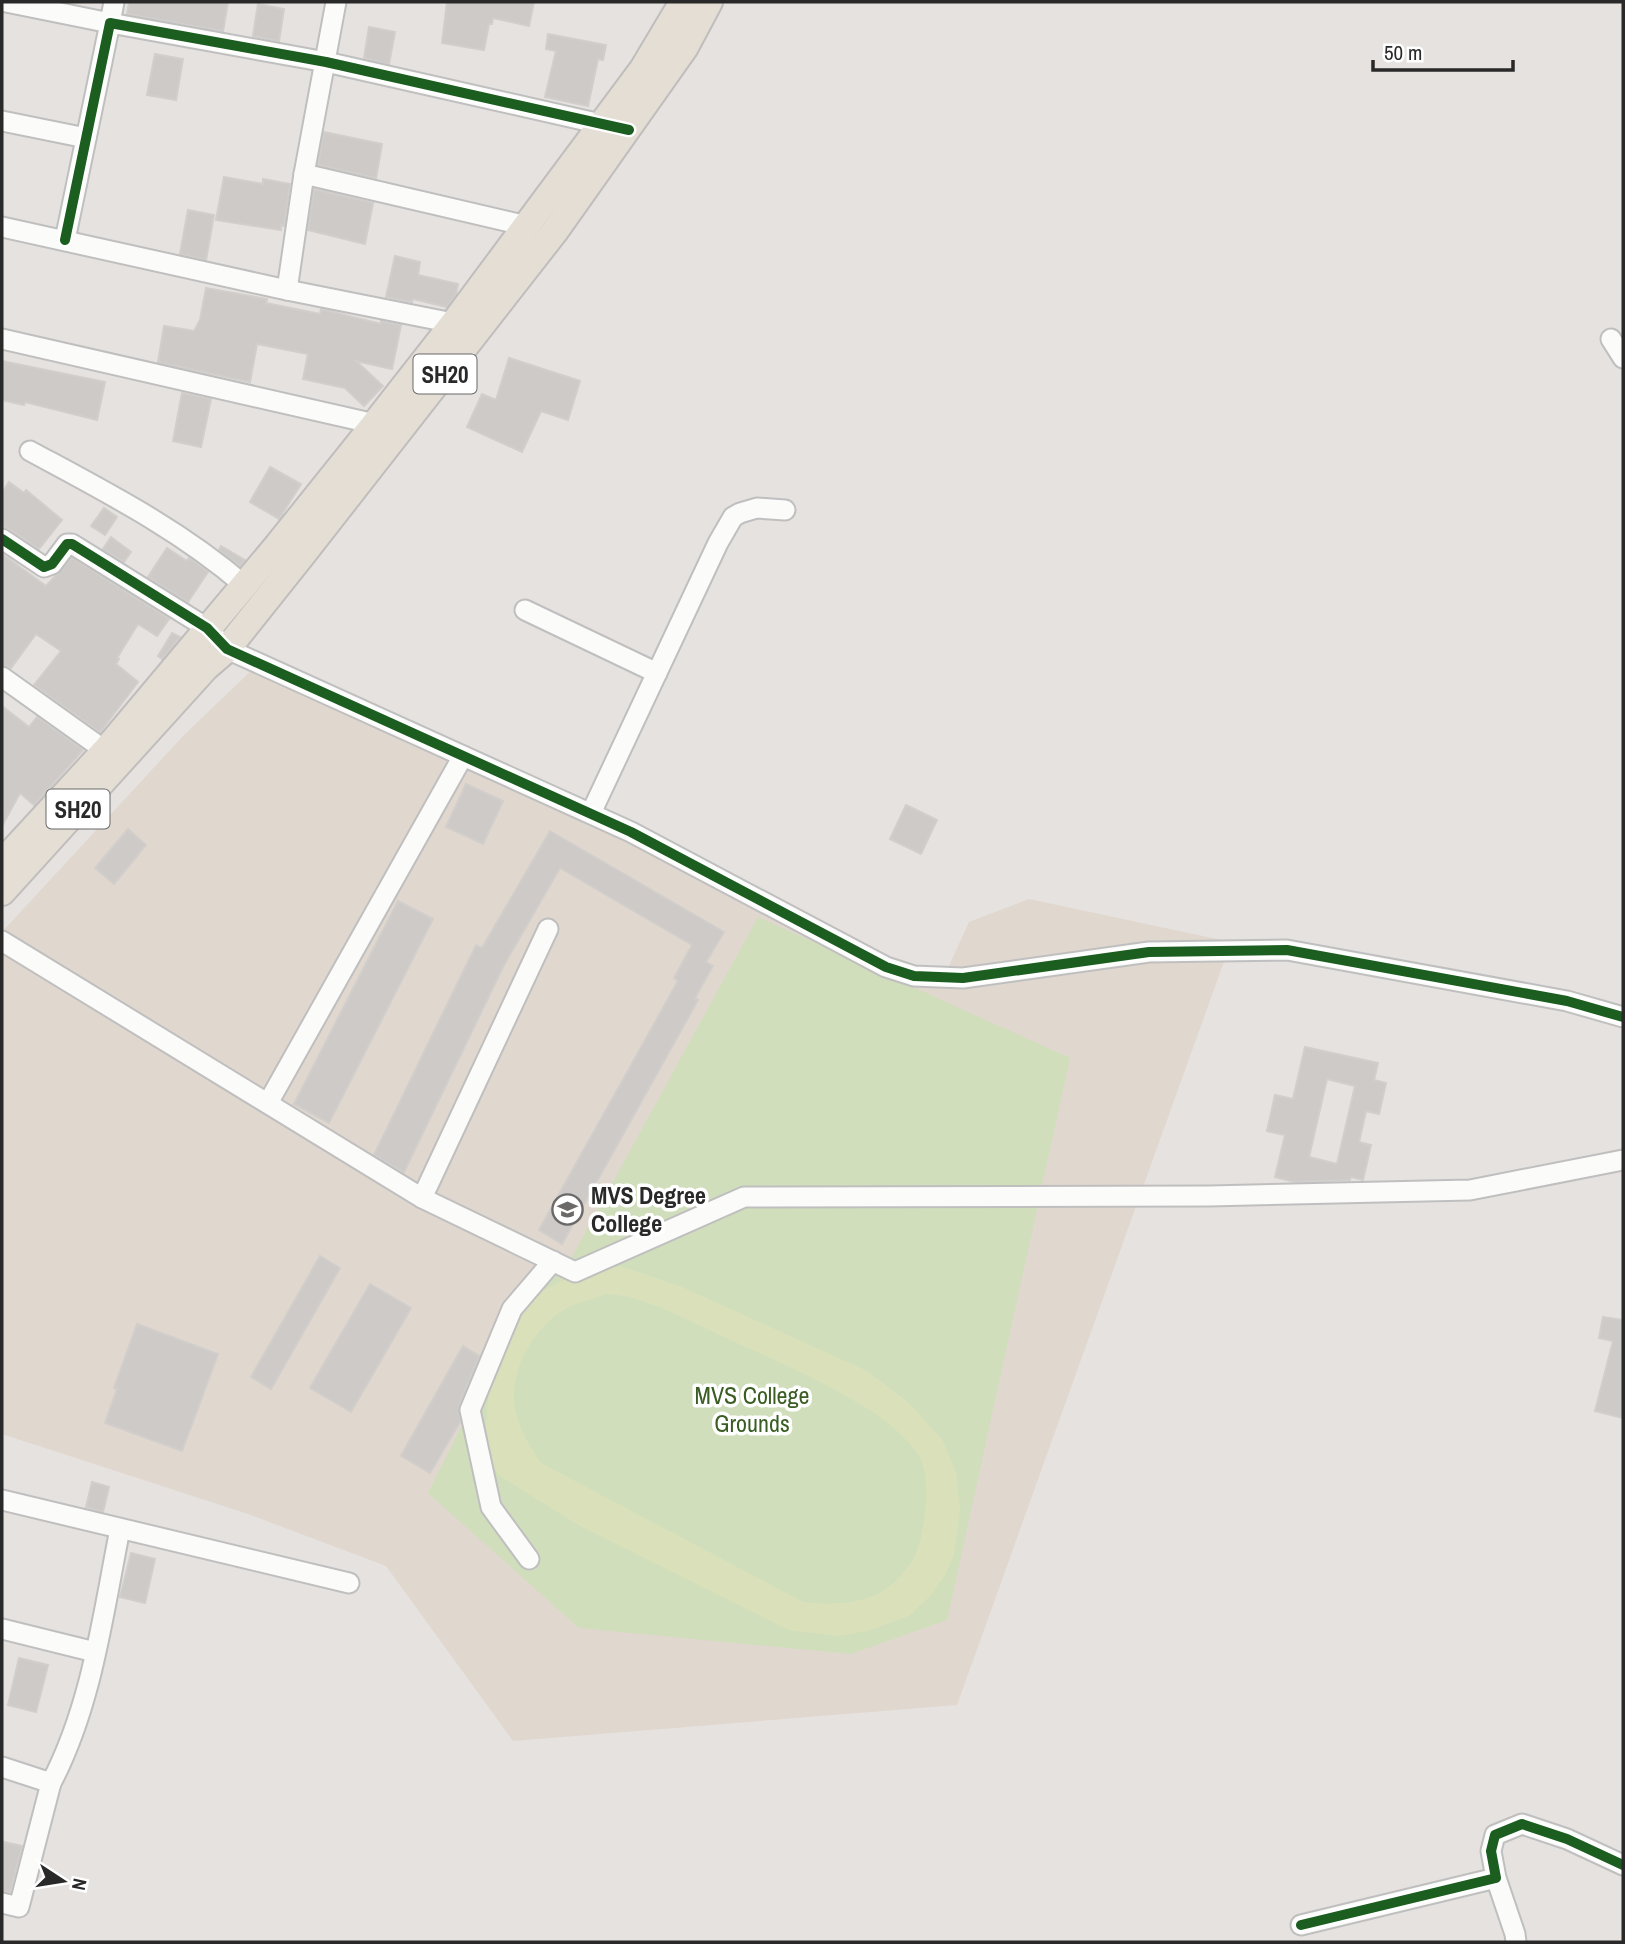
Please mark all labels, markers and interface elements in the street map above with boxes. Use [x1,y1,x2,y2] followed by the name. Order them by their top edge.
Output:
[1373,28,1513,72] scale bar
[1384,38,1422,67] text: 50 m
[414,354,476,394] road number: SH20
[46,790,110,828] road number: SH20
[591,1179,706,1239] place label: MVS Degree College
[551,1192,585,1226] school or university icon: MVS Degree College
[695,1379,809,1439] park label: MVS College Grounds
[28,1846,98,1916] north arrow
[66,1876,94,1893] text: N

